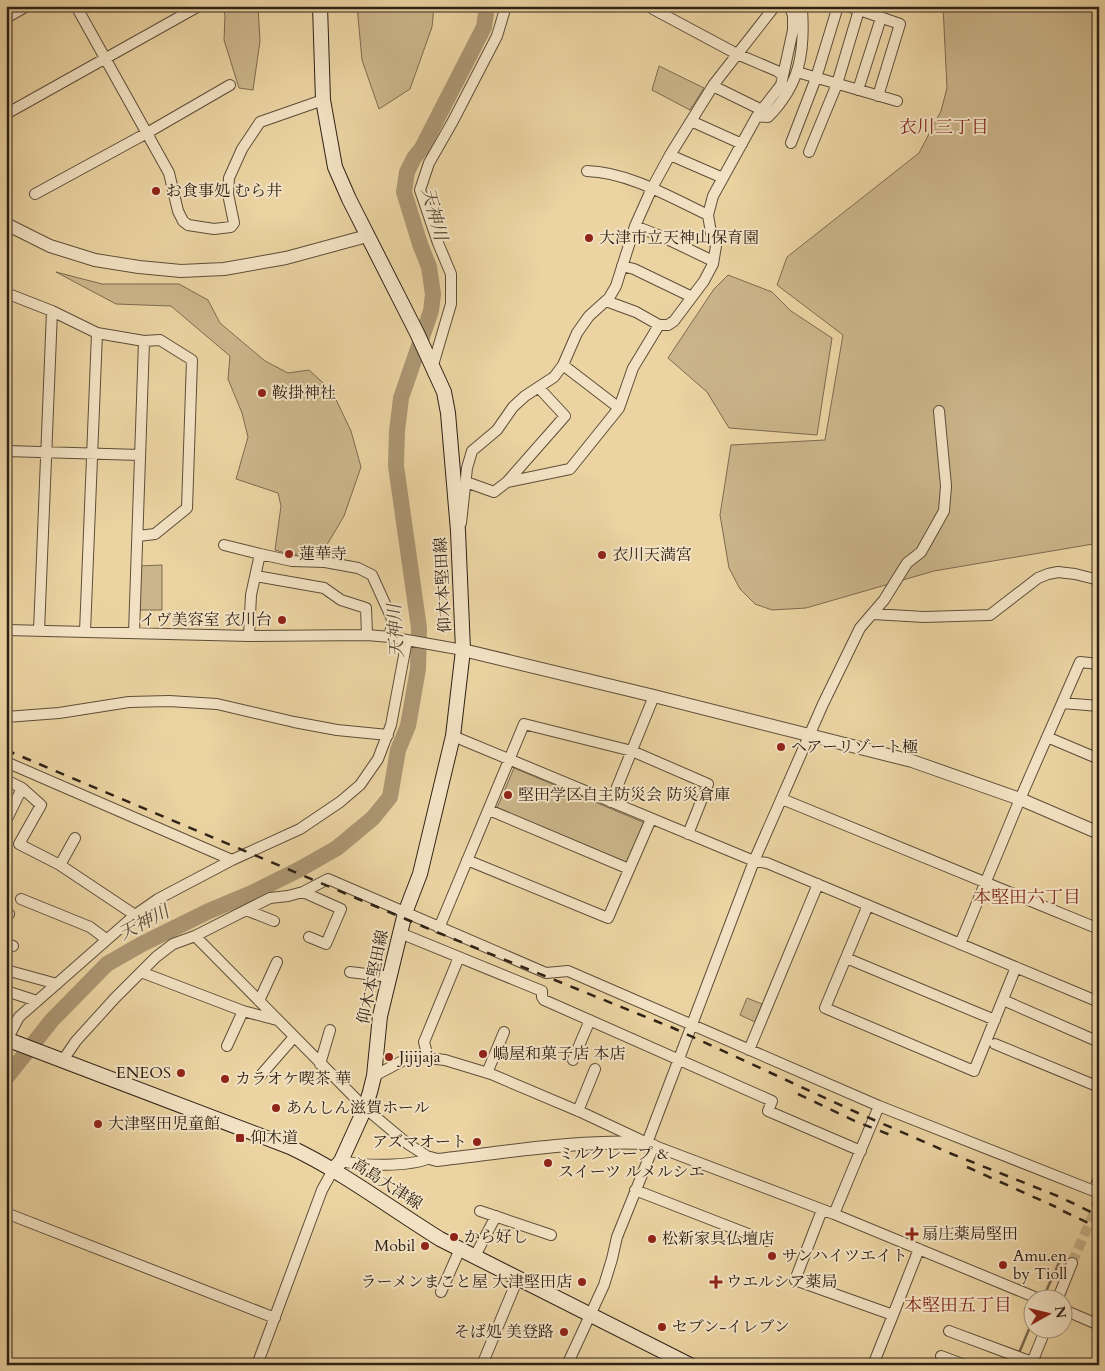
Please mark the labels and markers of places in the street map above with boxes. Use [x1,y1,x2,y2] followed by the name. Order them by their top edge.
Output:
[166,180,282,202] place label: お食事処 むら井
[150,185,162,197] marker: お食事処 むら井
[599,227,759,249] place label: 大津市立天神山保育園
[583,232,595,244] marker: 大津市立天神山保育園
[272,382,336,404] place label: 鞍掛神社
[256,387,268,399] marker: 鞍掛神社
[299,543,347,565] place label: 蓮華寺
[612,544,692,566] place label: 衣川天満宮
[283,548,295,560] marker: 蓮華寺
[596,549,608,561] marker: 衣川天満宮
[140,609,272,631] place label: イヴ美容室 衣川台
[276,614,288,626] marker: イヴ美容室 衣川台
[791,736,918,758] place label: ヘアーリゾート極
[775,741,787,753] marker: ヘアーリゾート極
[518,784,730,806] place label: 堅田学区自主防災会 防災倉庫
[502,789,514,801] marker: 堅田学区自主防災会 防災倉庫
[493,1043,625,1065] place label: 嶋屋和菓子店 本店
[397,1046,441,1068] place label: Jijijaja
[477,1048,489,1060] marker: 嶋屋和菓子店 本店
[383,1051,395,1063] marker: Jijijaja
[116,1062,171,1084] place label: ENEOS
[175,1067,187,1079] marker: ENEOS
[235,1068,351,1090] place label: カラオケ喫茶 華
[219,1073,231,1085] marker: カラオケ喫茶 華
[286,1097,430,1119] place label: あんしん滋賀ホール
[270,1102,282,1114] marker: あんしん滋賀ホール
[108,1113,220,1135] place label: 大津堅田児童館
[92,1118,104,1130] marker: 大津堅田児童館
[250,1127,298,1149] place label: 仰木道
[372,1131,467,1153] place label: アズマオート
[234,1132,246,1144] marker: 仰木道
[471,1136,483,1148] marker: アズマオート
[558,1143,704,1183] place label: ミルクレープ & スイーツ ルメルシエ
[542,1157,554,1169] marker: ミルクレープ & スイーツ ルメルシエ
[922,1223,1018,1245] place label: 扇庄薬局堅田
[464,1226,528,1248] place label: から好し
[662,1228,774,1250] place label: 松新家具仏壇店
[906,1228,918,1240] marker: 扇庄薬局堅田
[448,1231,460,1243] marker: から好し
[646,1233,658,1245] marker: 松新家具仏壇店
[374,1235,415,1257] place label: Mobil
[419,1240,431,1252] marker: Mobil
[782,1245,908,1267] place label: サンハイツエイト
[1013,1245,1067,1285] place label: Amu.en by Tioll
[766,1250,778,1262] marker: サンハイツエイト
[997,1259,1009,1271] marker: Amu.en by Tioll
[361,1271,572,1293] place label: ラーメンまこと屋 大津堅田店
[726,1271,838,1293] place label: ウエルシア薬局
[576,1276,588,1288] marker: ラーメンまこと屋 大津堅田店
[710,1276,722,1288] marker: ウエルシア薬局
[672,1316,790,1338] place label: セブン-イレブン
[454,1321,554,1343] place label: そば処 美登路
[656,1321,668,1333] marker: セブン-イレブン
[558,1326,570,1338] marker: そば処 美登路

